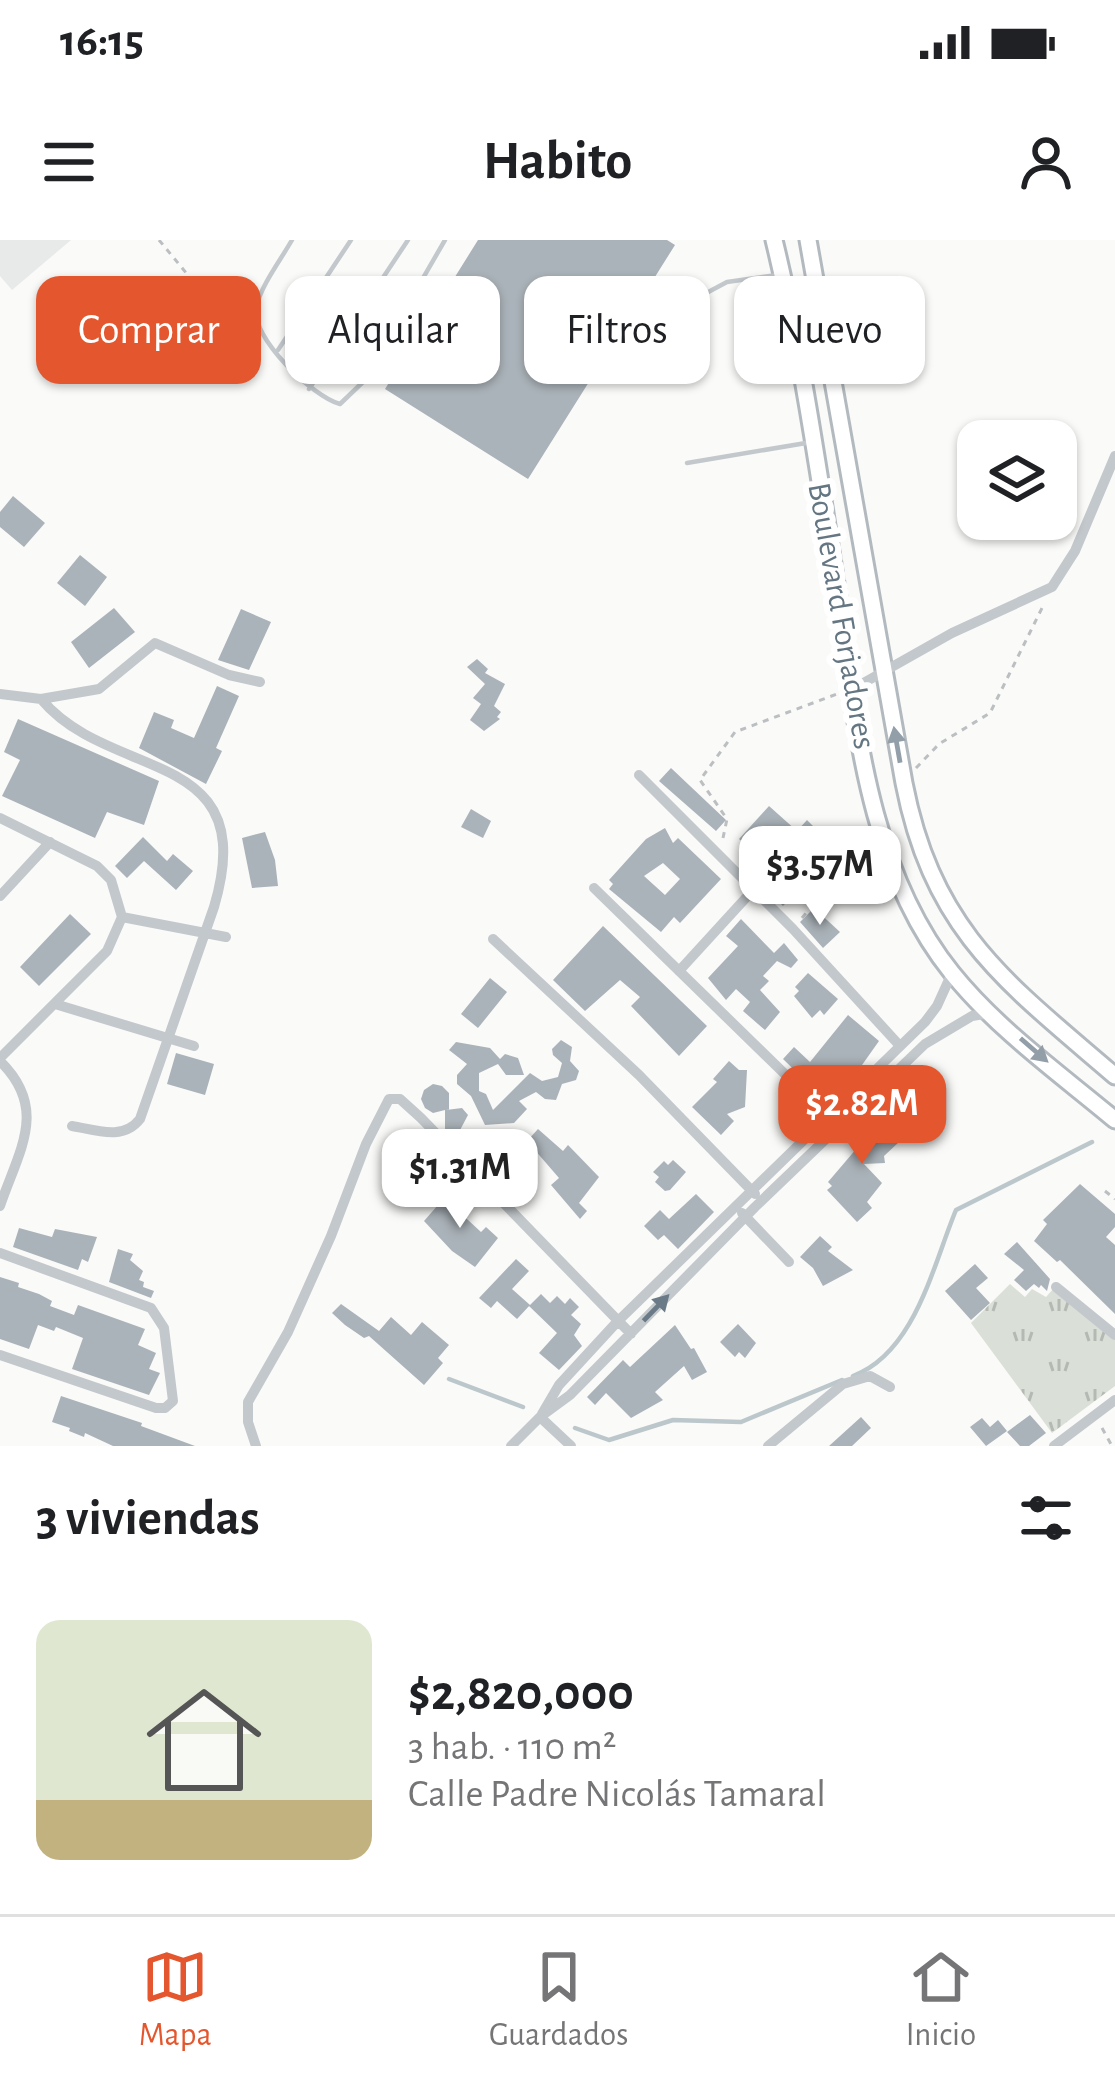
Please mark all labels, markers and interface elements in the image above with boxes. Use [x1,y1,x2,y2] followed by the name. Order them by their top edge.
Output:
[60,19,144,64] text: 16:15
[36,129,102,195] icon: menu
[1013,129,1079,195] icon: person
[483,135,632,189] text: Habito
[36,276,261,384] chip: Comprar
[285,276,500,384] chip: Alquilar
[524,276,710,384] chip: Filtros
[734,276,925,384] chip: Nuevo
[957,420,1077,540] map controls
[957,420,1077,540] button: layers
[801,480,881,752] street label: Boulevard Forjadores
[887,725,905,763] one-way arrow
[722,826,918,928] pin: $3.57M
[766,845,874,884] text: $3.57M
[1018,1037,1048,1063] one-way arrow
[764,1065,960,1167] pin: $2.82M
[805,1084,919,1123] text: $2.82M
[362,1129,558,1231] pin: $1.31M
[409,1148,511,1187] text: $1.31M
[642,1294,670,1322] one-way arrow
[1013,1485,1079,1551] icon: filters
[36,1493,260,1544] text: 3 viviendas
[132,1668,276,1812] icon: home
[408,1668,634,1719] text: $2,820,000
[408,1728,616,1767] text: 3 hab. · 110 m²
[408,1775,826,1814] text: Calle Padre Nicolás Tamaral
[139,1944,212,2056] tab: Mapa
[489,1944,628,2056] tab: Guardados
[906,1944,976,2056] tab: Inicio

